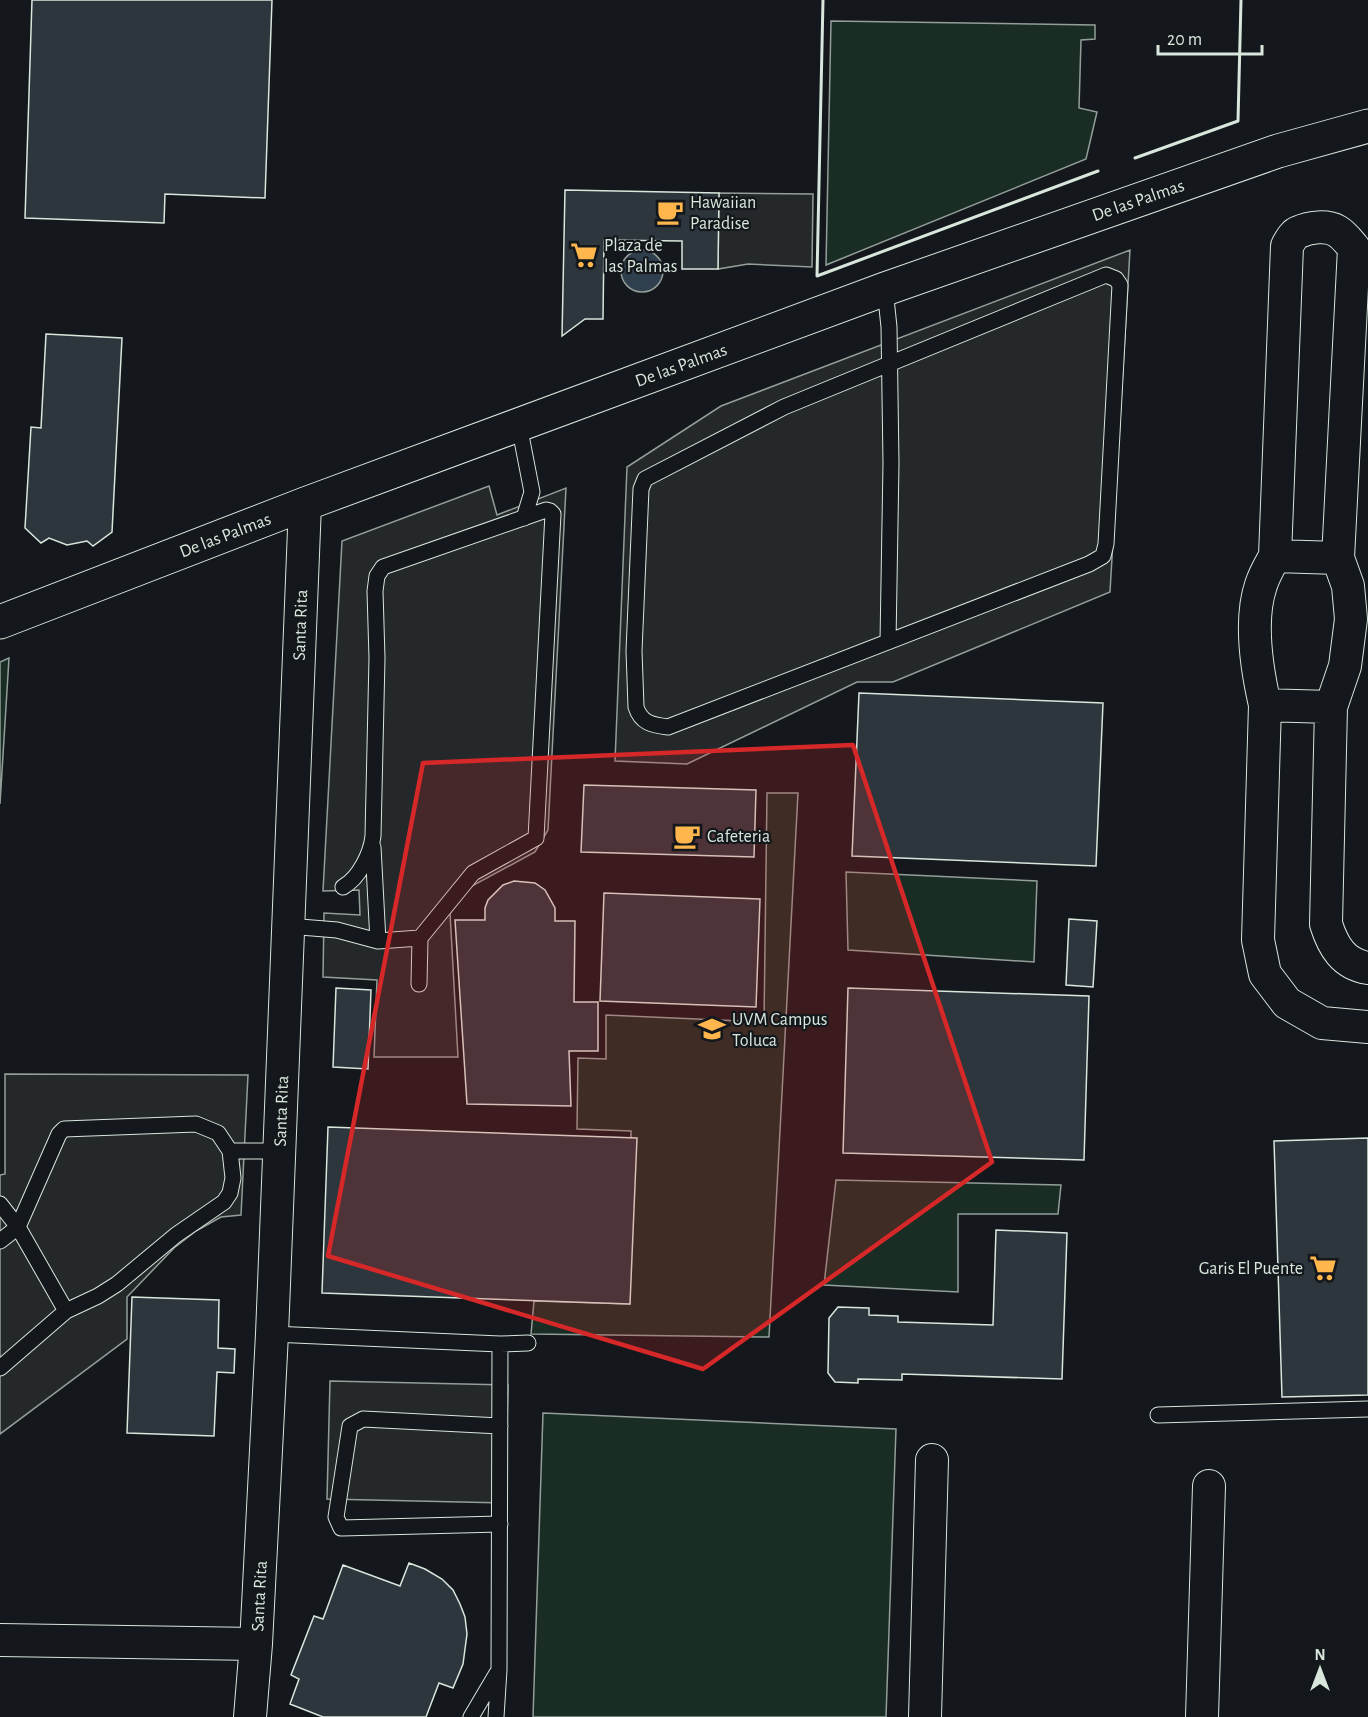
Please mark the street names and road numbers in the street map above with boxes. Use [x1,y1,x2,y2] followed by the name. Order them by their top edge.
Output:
[1090,177,1187,225] street label: De las Palmas
[633,341,730,391] street label: De las Palmas
[177,510,274,562] street label: De las Palmas
[291,589,311,661] street label: Santa Rita
[272,1075,292,1147] street label: Santa Rita
[249,1560,271,1632] street label: Santa Rita

